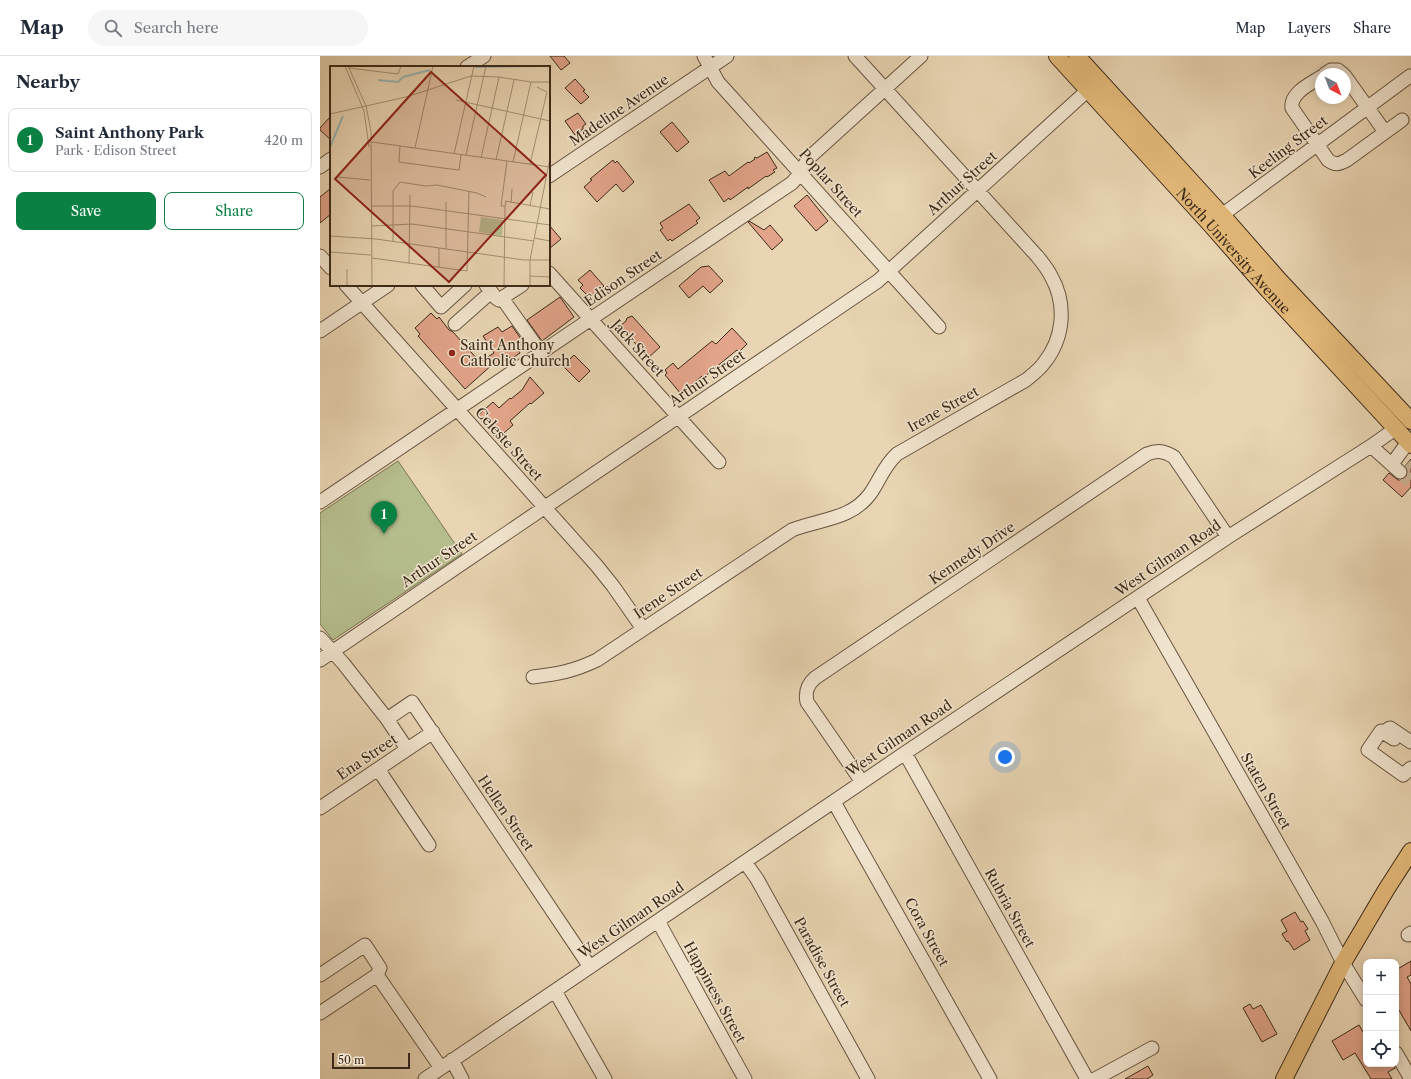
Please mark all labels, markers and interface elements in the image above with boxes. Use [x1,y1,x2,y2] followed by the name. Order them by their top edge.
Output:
[88,10,368,46] search box
[20,16,64,39] text: Map
[102,17,124,39] icon: search
[134,18,219,37] text: Search here
[1235,19,1265,37] text: Map
[1287,19,1331,37] text: Layers
[1353,19,1391,37] text: Share
[330,66,550,286] inset map
[1315,68,1351,104] north arrow
[566,70,672,150] street label: Madeline Avenue
[16,72,80,92] text: Nearby
[1245,111,1331,183] street label: Keeling Street
[55,123,204,142] text: Saint Anthony Park
[27,132,33,148] text: 1
[264,132,303,148] text: 420 m
[55,142,176,158] text: Park · Edison Street
[795,145,867,221] street label: Poplar Street
[923,147,1001,220] street label: Arthur Street
[1173,184,1295,318] street label: North University Avenue
[16,192,156,230] button: Save
[164,192,304,230] button: Share
[581,246,665,310] street label: Edison Street
[606,314,668,380] street label: Jack Street
[460,336,570,370] place label: Saint Anthony Catholic Church
[665,346,748,411] street label: Arthur Street
[447,348,457,358] marker: Saint Anthony Catholic Church
[904,382,982,436] street label: Irene Street
[471,403,547,485] street label: Celeste Street
[371,501,397,534] pin: 1
[1111,516,1225,601] street label: West Gilman Road
[926,518,1018,588] street label: Kennedy Drive
[397,527,480,592] street label: Arthur Street
[630,563,706,623] street label: Irene Street
[842,696,956,781] street label: West Gilman Road
[333,730,401,784] street label: Ena Street
[995,747,1015,767] your location
[1237,749,1295,833] street label: Staten Street
[474,772,538,854] street label: Hellen Street
[981,865,1039,951] street label: Rubria Street
[574,878,688,963] street label: West Gilman Road
[901,894,953,970] street label: Cora Street
[790,914,854,1010] street label: Paradise Street
[680,938,750,1046] street label: Happiness Street
[1363,959,1399,1067] map controls
[1363,959,1399,995] button: +
[1363,995,1399,1031] button: −
[1363,1031,1399,1067] button: locate
[332,1051,410,1070] scale bar
[338,1053,364,1067] text: 50 m

